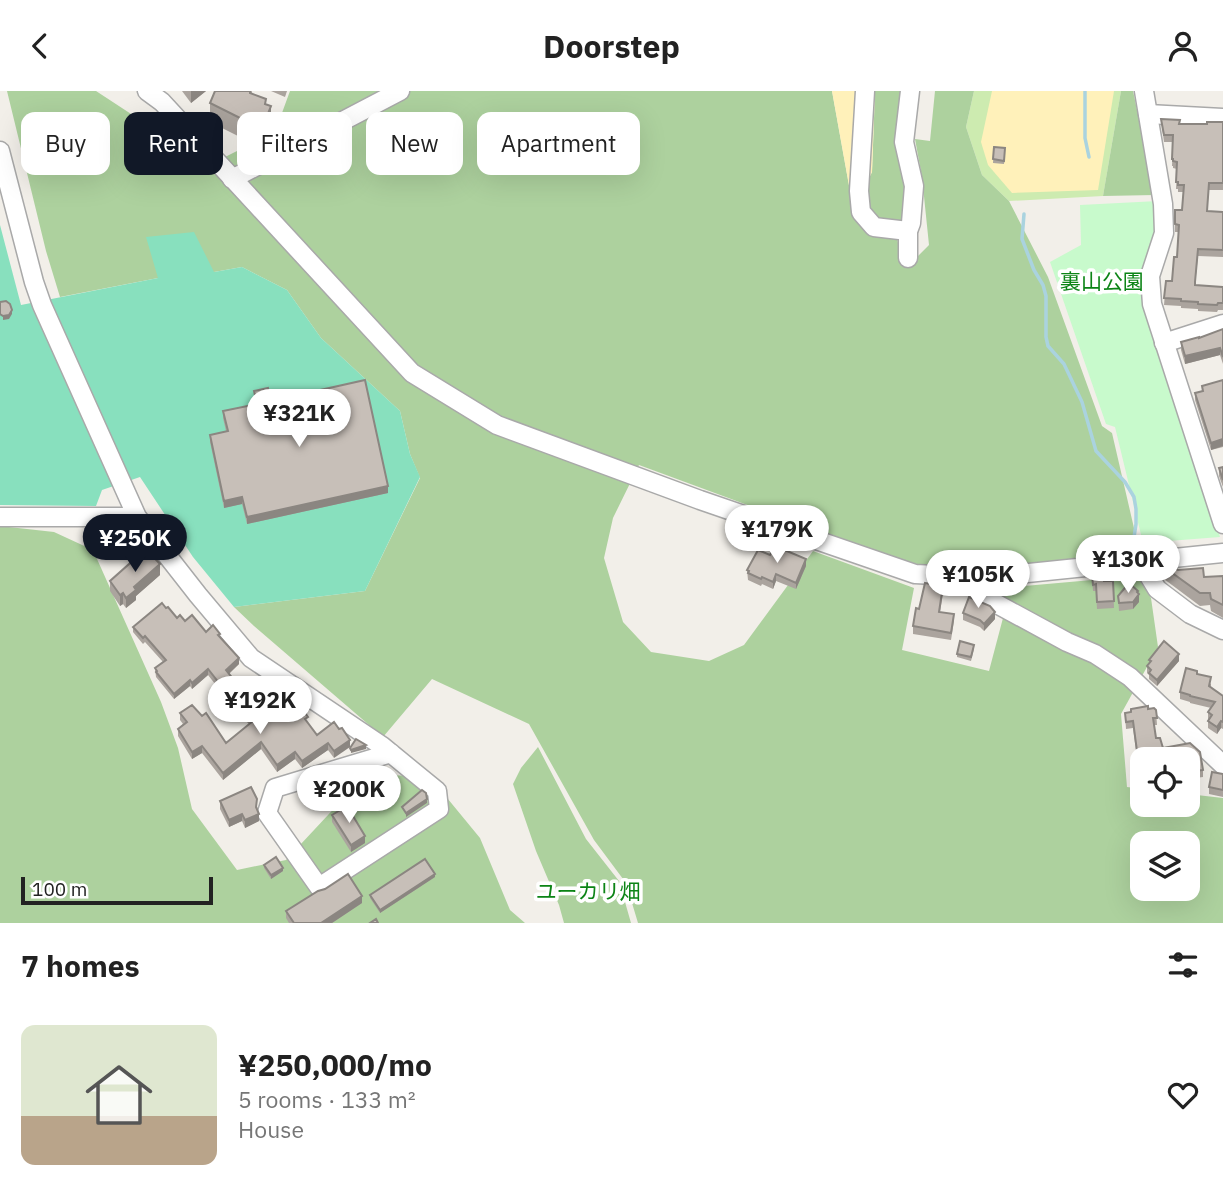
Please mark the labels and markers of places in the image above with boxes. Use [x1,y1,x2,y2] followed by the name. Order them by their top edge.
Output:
[250,389,348,449] pin: ¥321K
[728,505,826,565] pin: ¥179K
[86,515,184,574] pin: ¥250K
[1079,535,1177,595] pin: ¥130K
[929,551,1027,610] pin: ¥105K
[211,677,309,736] pin: ¥192K
[300,765,398,825] pin: ¥200K

